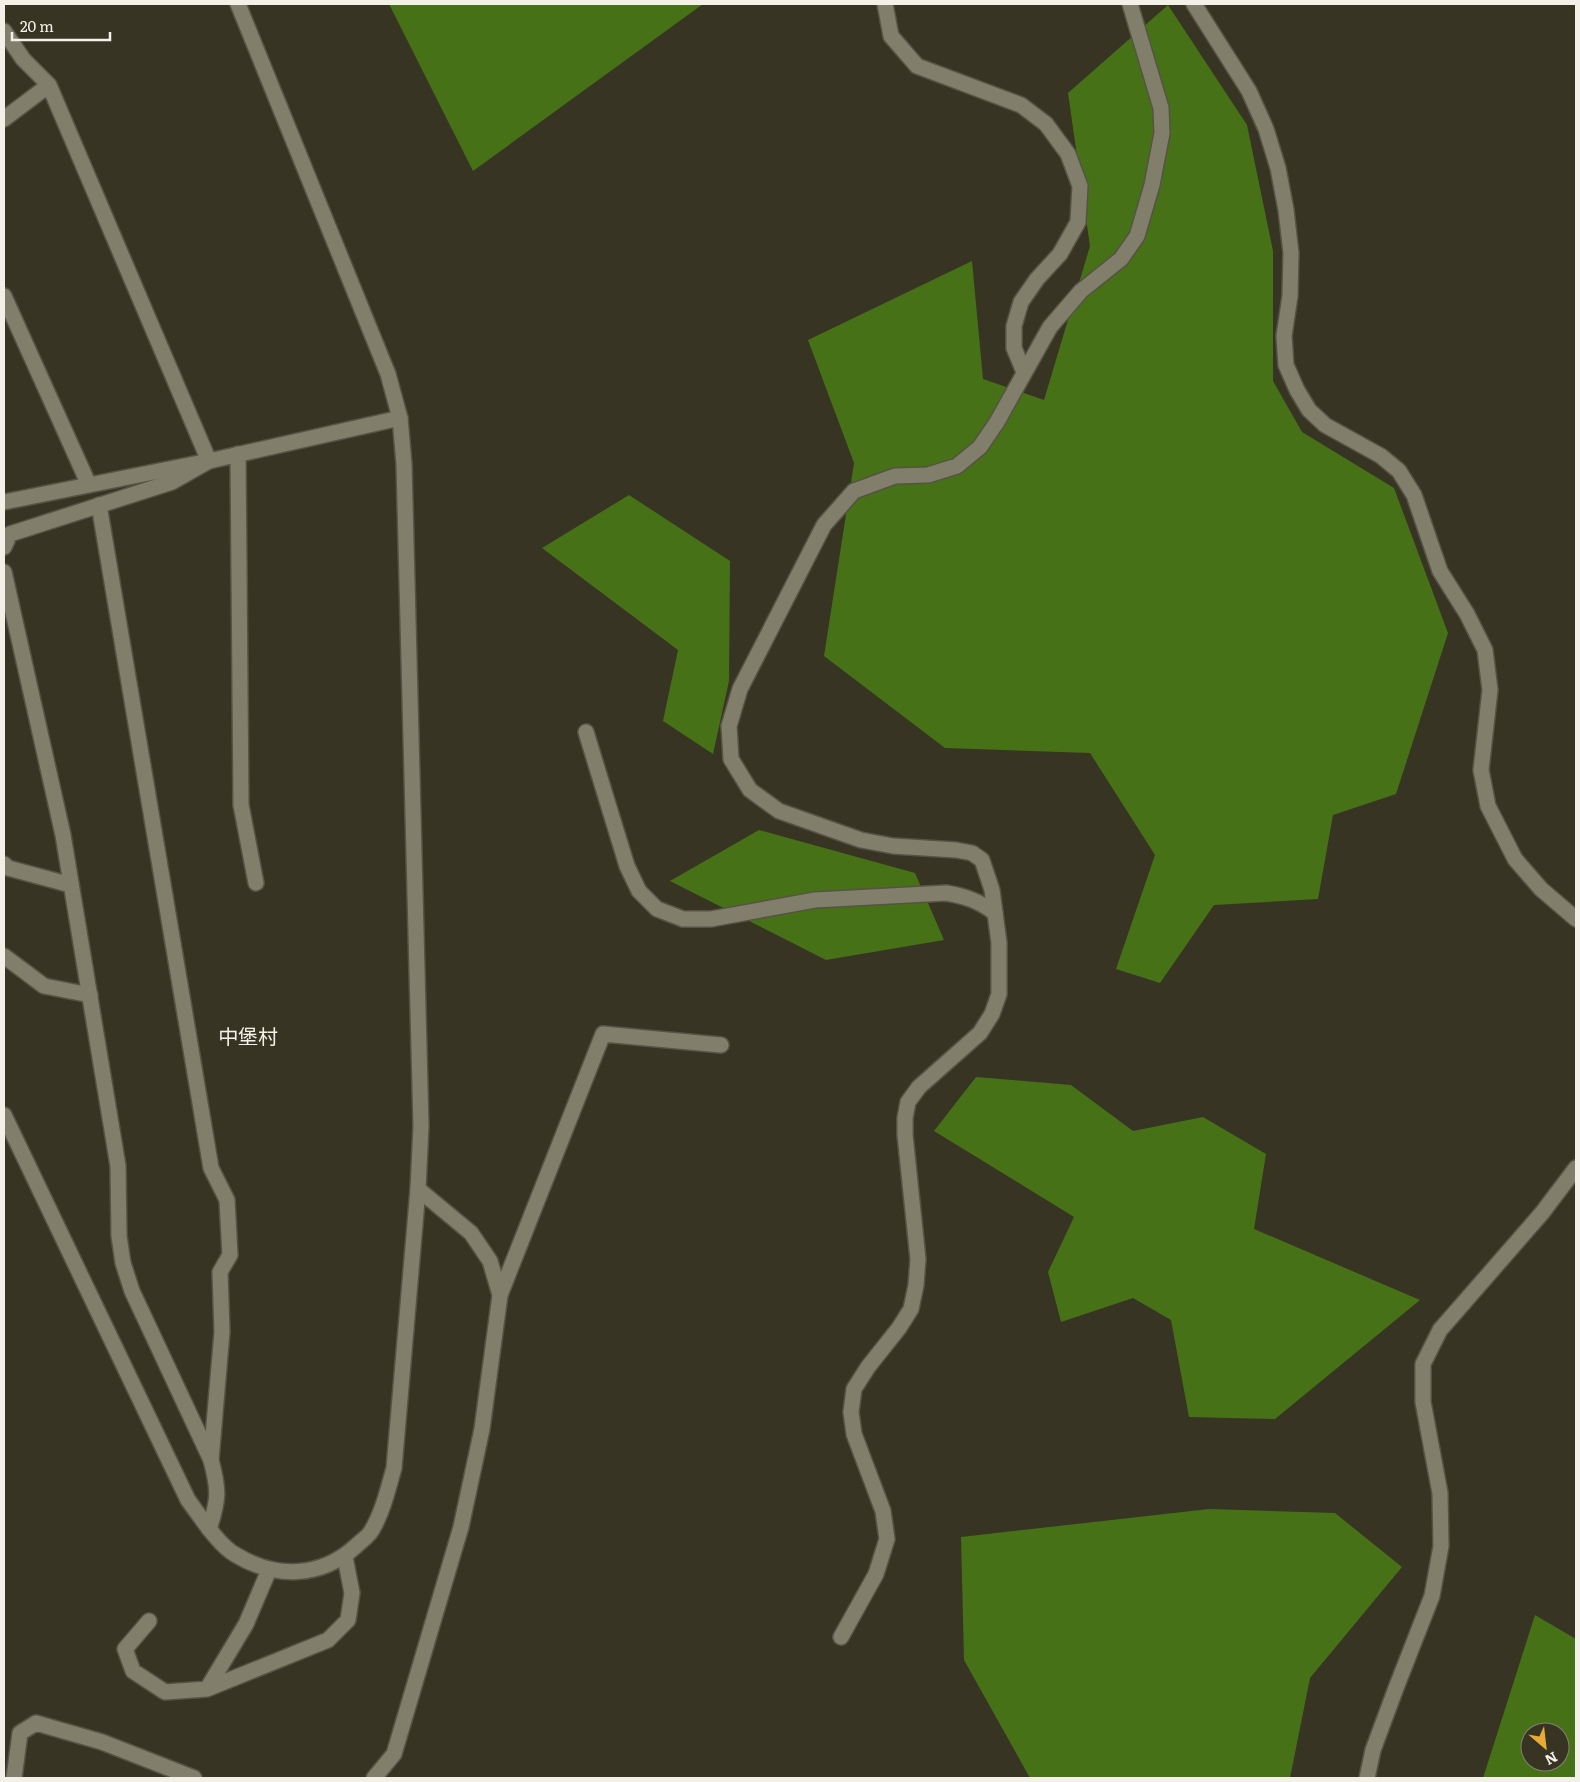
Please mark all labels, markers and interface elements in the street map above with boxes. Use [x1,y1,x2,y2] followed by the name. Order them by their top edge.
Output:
[12,10,110,42] scale bar
[20,14,54,37] text: 20 m
[218,1020,278,1050] district label: 中堡村
[1520,1722,1570,1772] north arrow
[1541,1748,1561,1771] text: N

